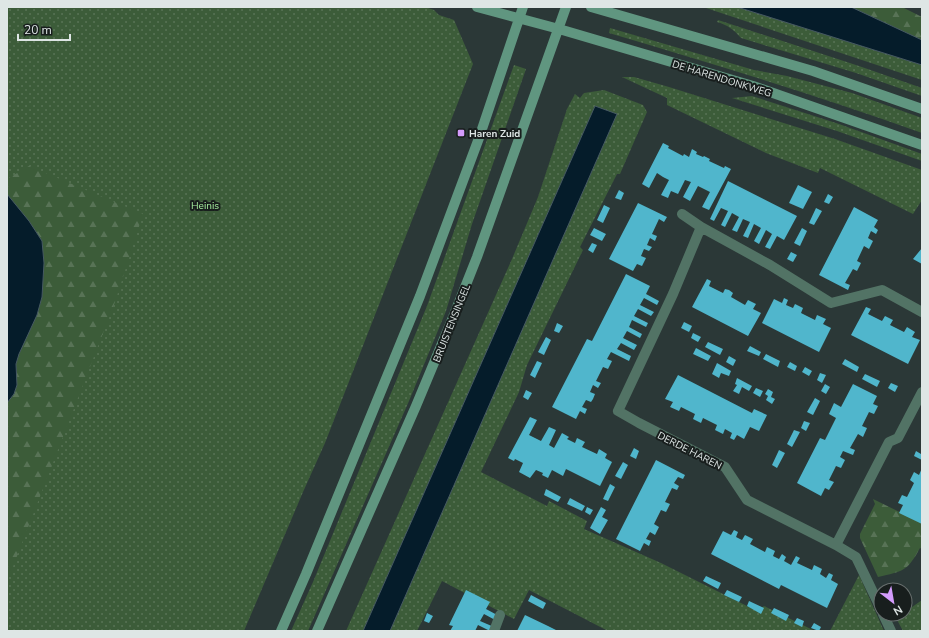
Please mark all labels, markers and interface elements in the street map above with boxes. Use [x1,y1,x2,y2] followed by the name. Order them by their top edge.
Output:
[18,16,70,42] scale bar
[24,22,52,38] text: 20 m
[670,57,773,101] street label: DE HARENDONKWEG
[469,127,520,141] place label: Haren Zuid
[456,128,466,138] marker: Haren Zuid
[191,199,219,213] park label: Heinis
[430,282,474,365] street label: BRUISTENSINGEL
[655,429,724,473] street label: DERDE HAREN
[873,582,913,622] north arrow
[891,602,905,619] text: N

